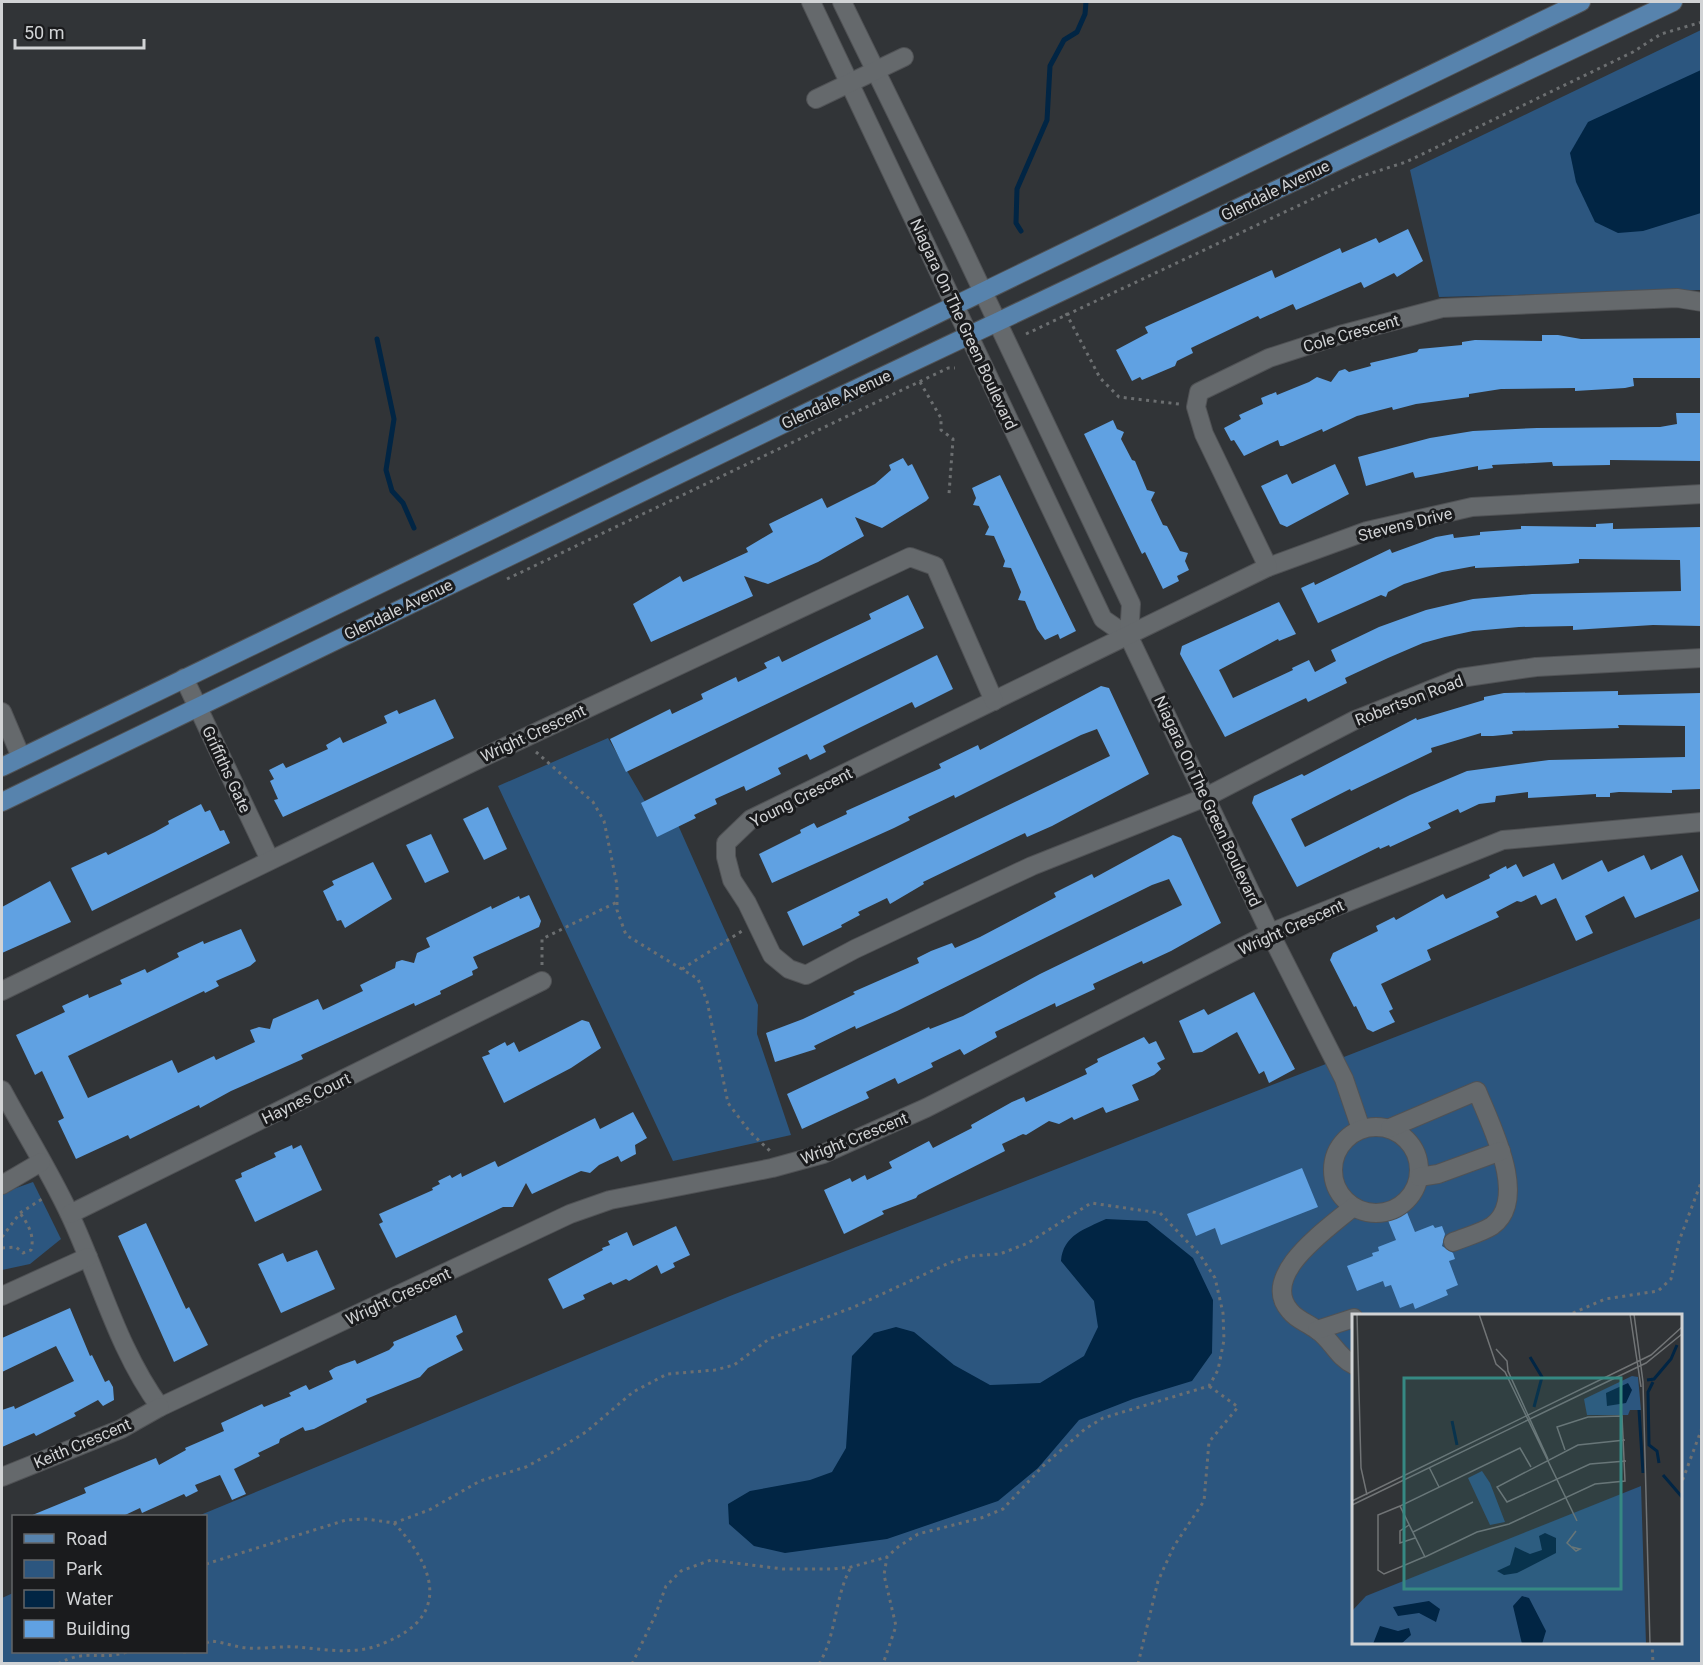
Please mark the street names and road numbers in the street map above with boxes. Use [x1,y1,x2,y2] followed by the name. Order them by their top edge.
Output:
[1218,156,1333,225] street label: Glendale Avenue
[906,216,1021,433] street label: Niagara On The Green Boulevard
[1301,311,1401,356] street label: Cole Crescent
[778,366,894,433] street label: Glendale Avenue
[1356,504,1454,545] street label: Stevens Drive
[341,575,456,644] street label: Glendale Avenue
[1352,671,1466,730] street label: Robertson Road
[1150,693,1265,910] street label: Niagara On The Green Boulevard
[478,701,589,766] street label: Wright Crescent
[198,723,255,816] street label: Griffiths Gate
[747,764,856,831] street label: Young Crescent
[1235,896,1347,959] street label: Wright Crescent
[259,1069,354,1128] street label: Haynes Court
[798,1108,910,1169] street label: Wright Crescent
[343,1264,454,1329] street label: Wright Crescent
[31,1414,134,1472] street label: Keith Crescent

